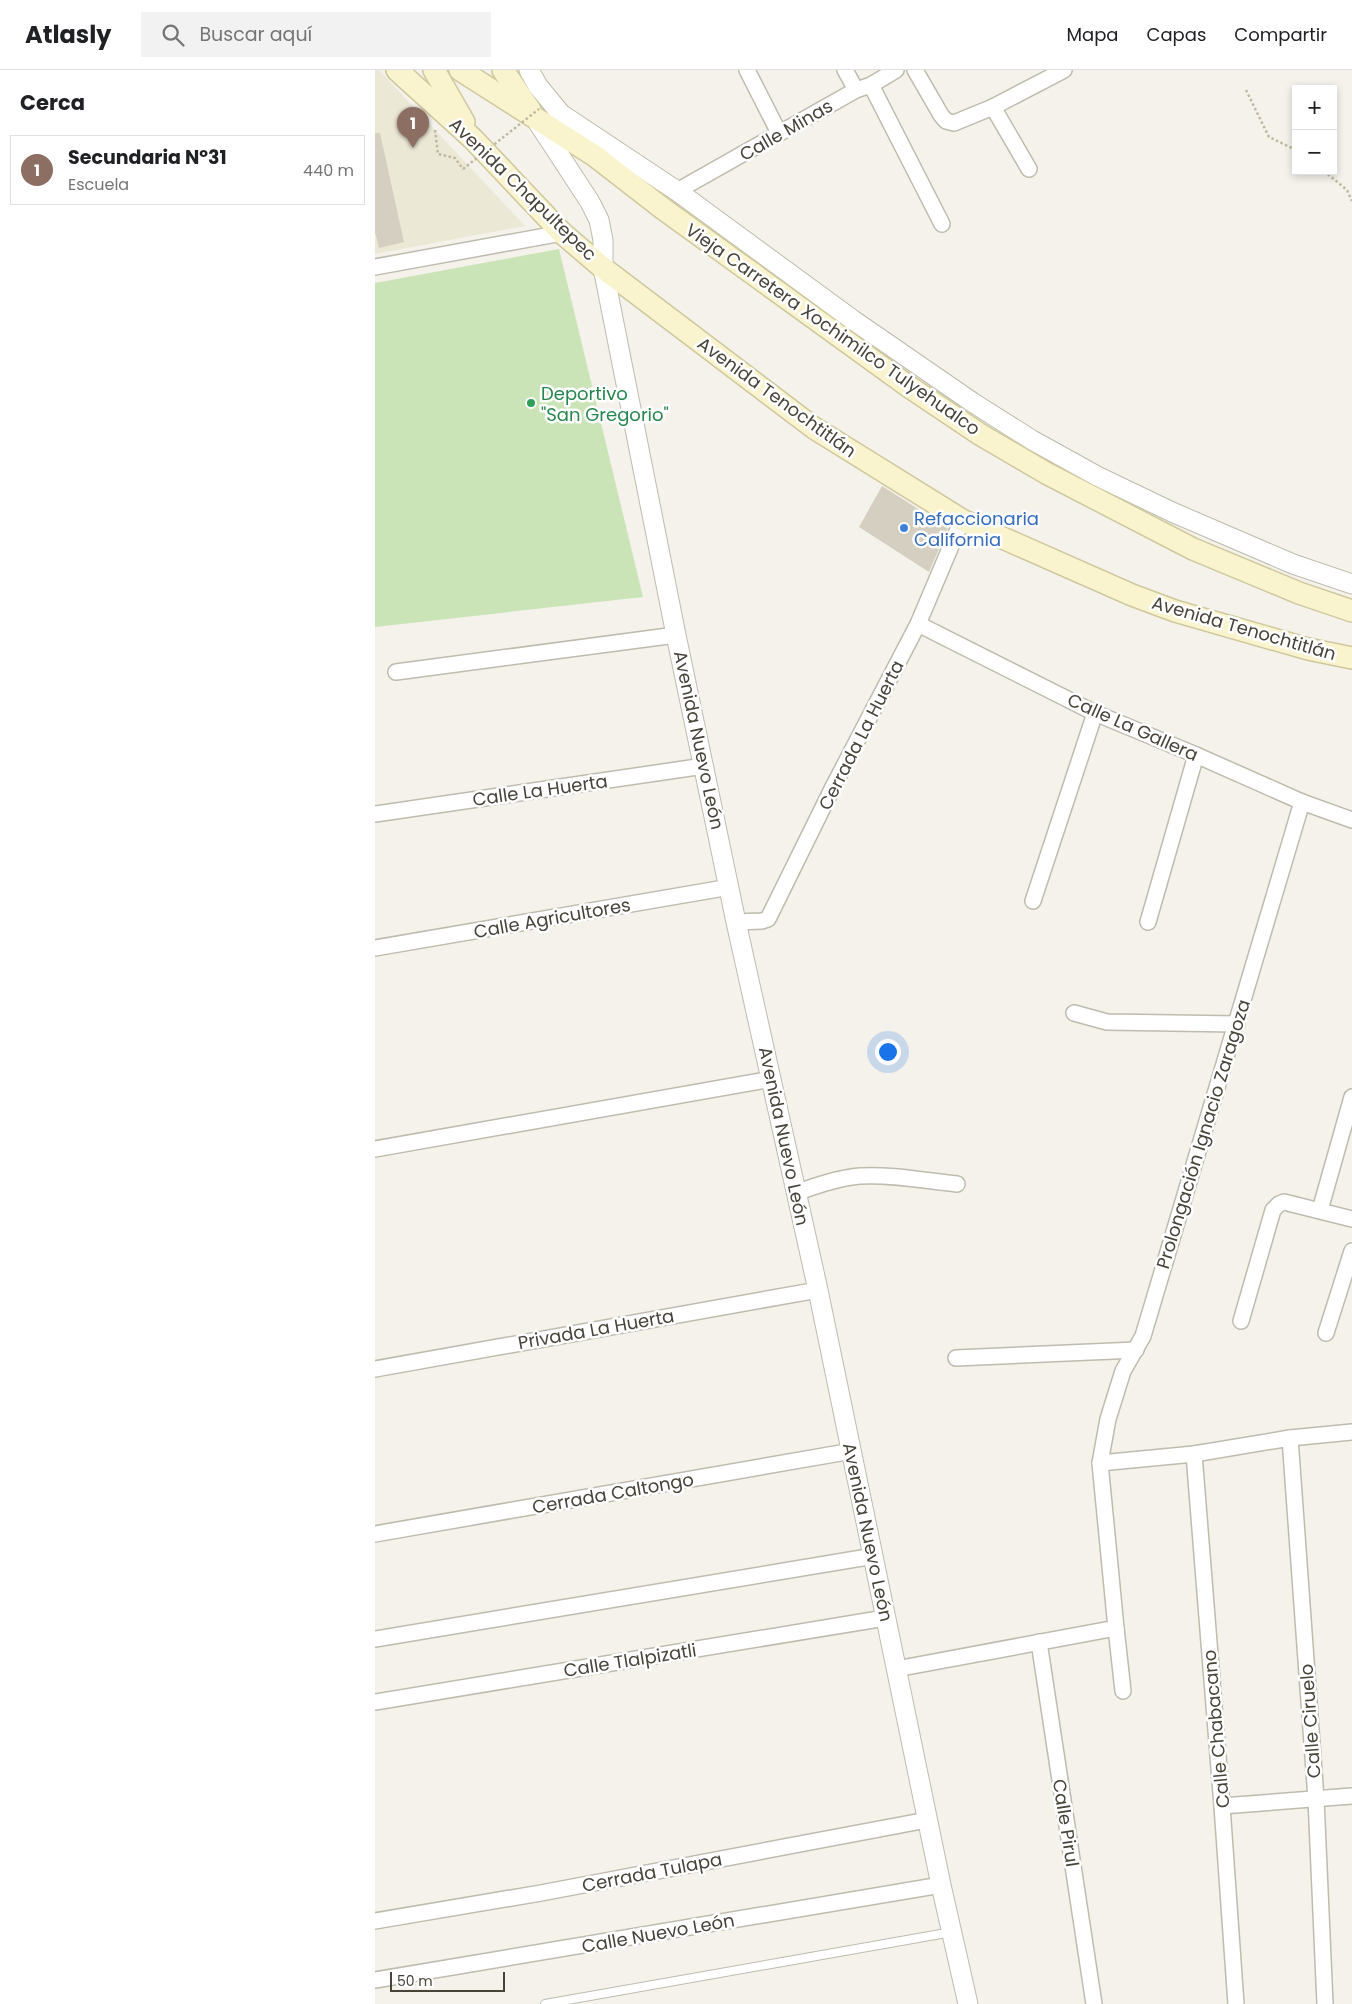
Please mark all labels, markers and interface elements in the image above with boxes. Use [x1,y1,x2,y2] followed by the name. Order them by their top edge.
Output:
[141,12,491,57] search box
[25,18,111,51] text: Atlasly
[159,21,187,49] icon: search
[199,21,312,48] text: Buscar aquí
[1066,22,1119,47] text: Mapa
[1147,22,1206,47] text: Capas
[1234,22,1327,47] text: Compartir
[1292,85,1337,175] map controls
[1292,85,1337,130] button: +
[20,88,85,117] text: Cerca
[735,93,837,167] street label: Calle Minas
[397,107,429,148] pin: 1
[444,112,602,266] street label: Avenida Chapultepec
[1292,130,1337,175] button: −
[68,144,227,171] text: Secundaria Nº31
[34,159,40,182] text: 1
[303,159,354,182] text: 440 m
[68,173,129,196] text: Escuela
[681,217,985,441] street label: Vieja Carretera Xochimilco Tulyehualco
[693,331,861,463] street label: Avenida Tenochtitlán
[541,381,669,427] place label: Deportivo "San Gregorio"
[525,397,537,409] marker: Deportivo "San Gregorio"
[914,506,1039,552] place label: Refaccionaria California
[898,522,910,534] marker: Refaccionaria California
[1149,590,1339,666] street label: Avenida Tenochtitlán
[668,648,730,832] street label: Avenida Nuevo León
[812,656,910,814] street label: Cerrada La Huerta
[1064,687,1202,767] street label: Calle La Gallera
[471,768,609,812] street label: Calle La Huerta
[472,892,632,944] street label: Calle Agricultores
[1150,996,1256,1272] street label: Prolongación Ignacio Zaragoza
[875,1039,901,1065] your location
[753,1044,815,1228] street label: Avenida Nuevo León
[516,1303,676,1355] street label: Privada La Huerta
[837,1440,899,1624] street label: Avenida Nuevo León
[530,1466,696,1520] street label: Cerrada Caltongo
[562,1637,698,1683] street label: Calle Tlalpizatli
[1197,1649,1235,1809] street label: Calle Chabacano
[1294,1663,1326,1779] street label: Calle Ciruelo
[1047,1777,1085,1869] street label: Calle Pirul
[580,1846,724,1898] street label: Cerrada Tulapa
[580,1907,736,1959] street label: Calle Nuevo León
[390,1969,505,1992] scale bar
[397,1971,433,1991] text: 50 m

